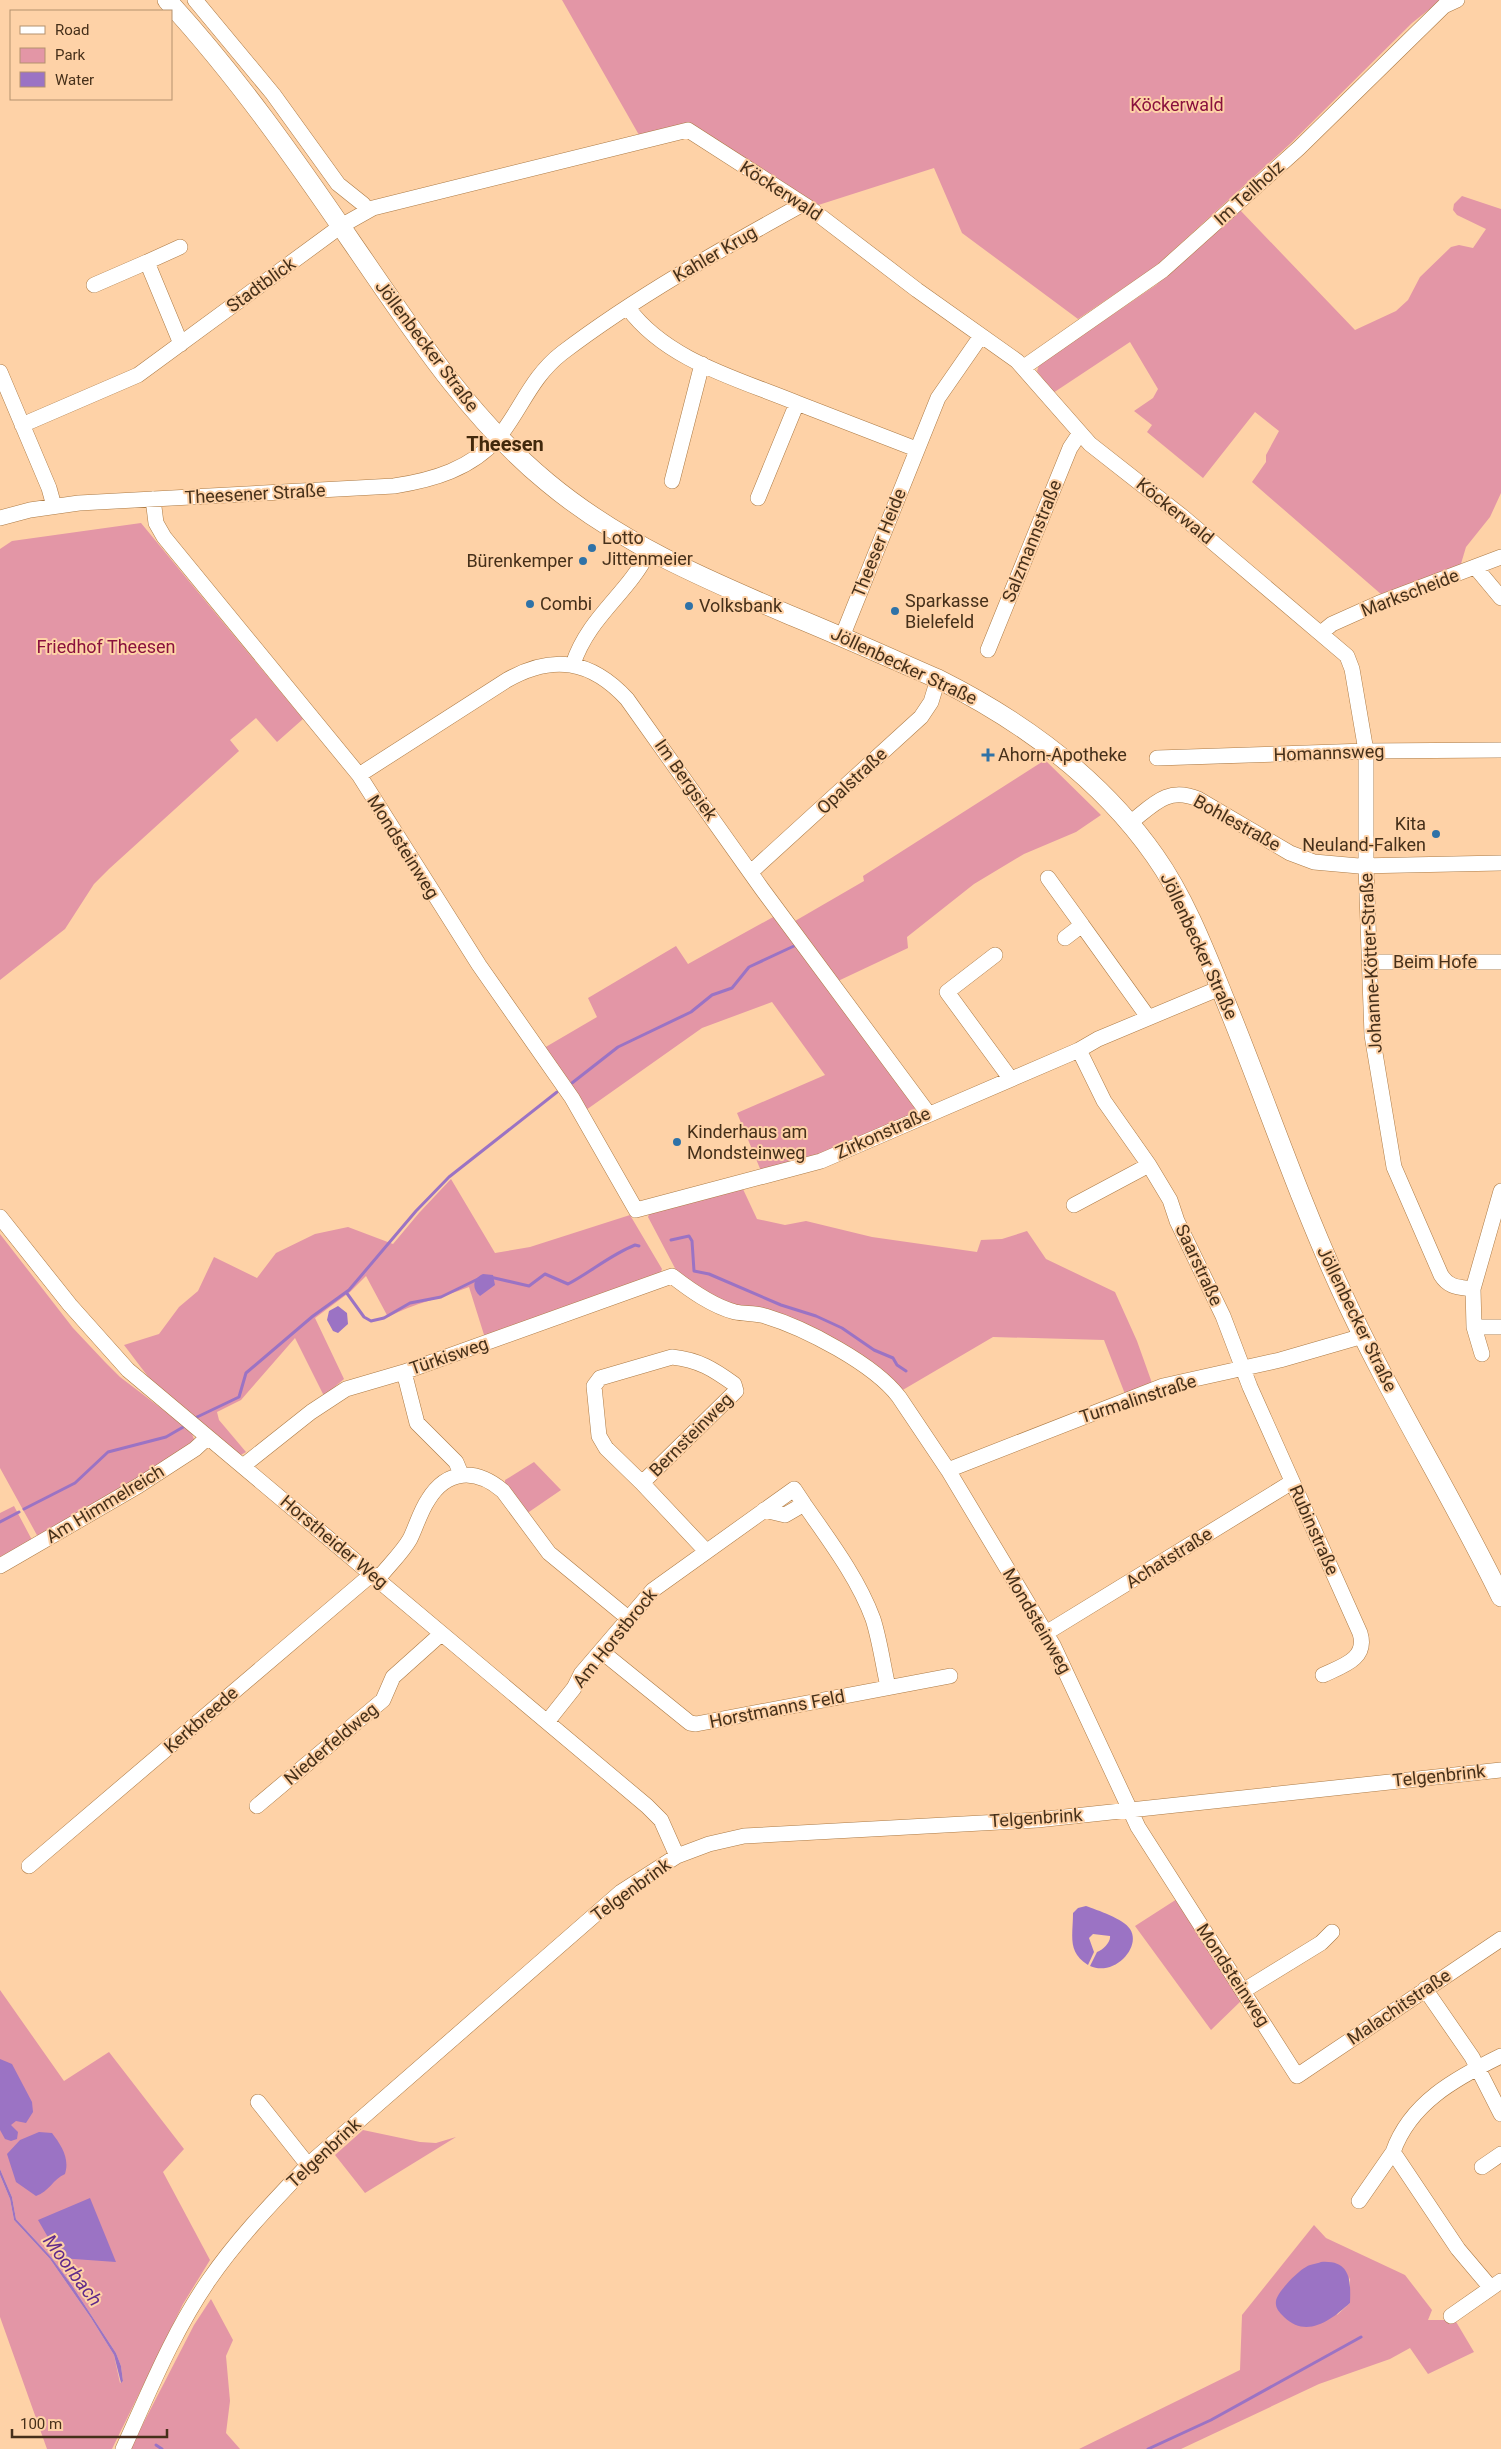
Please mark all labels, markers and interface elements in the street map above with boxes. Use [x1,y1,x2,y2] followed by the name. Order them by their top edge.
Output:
[10,10,172,100] legend
[55,21,89,39] text: Road
[55,46,86,64] text: Park
[55,71,94,89] text: Water
[1130,94,1224,115] park label: Köckerwald
[736,156,826,225] street label: Köckerwald
[1210,156,1288,229] street label: Im Teilholz
[669,221,760,286] street label: Kahler Krug
[222,252,300,317] street label: Stadtblick
[371,276,484,415] street label: Jöllenbecker Straße
[466,432,544,456] district label: Theesen
[1132,473,1218,548] street label: Köckerwald
[997,477,1066,605] street label: Salzmannstraße
[184,479,326,508] street label: Theesener Straße
[847,485,910,600] street label: Theeser Heide
[602,527,693,569] place label: Lotto Jittenmeier
[586,542,598,554] marker: Lotto Jittenmeier
[466,550,573,571] place label: Bürenkemper
[577,555,589,567] marker: Bürenkemper
[1358,564,1462,621] street label: Markscheide
[905,590,989,632] place label: Sparkasse Bielefeld
[540,593,592,614] place label: Combi
[699,595,783,616] place label: Volksbank
[524,598,536,610] marker: Combi
[683,600,695,612] marker: Volksbank
[889,605,901,617] marker: Sparkasse Bielefeld
[828,622,981,709] street label: Jöllenbecker Straße
[37,636,175,657] park label: Friedhof Theesen
[651,735,723,825] street label: Im Bergsiek
[1273,740,1385,765] street label: Homannsweg
[812,743,891,818] street label: Opalstraße
[998,744,1127,765] place label: Ahorn-Apotheke
[982,749,994,761] marker: Ahorn-Apotheke
[1190,790,1284,855] street label: Bohlestraße
[363,791,444,902] street label: Mondsteinweg
[1302,813,1426,855] place label: Kita Neuland-Falken
[1430,828,1442,840] marker: Kita Neuland-Falken
[1156,869,1243,1022] street label: Jöllenbecker Straße
[1355,872,1386,1054] street label: Johanne-Kötter-Straße
[1393,951,1477,972] street label: Beim Hofe
[832,1102,933,1163] street label: Zirkonstraße
[687,1121,807,1163] place label: Kinderhaus am Mondsteinweg
[671,1136,683,1148] marker: Kinderhaus am Mondsteinweg
[1171,1221,1227,1309] street label: Saarstraße
[1313,1243,1402,1395] street label: Jöllenbecker Straße
[407,1332,491,1379] street label: Türkisweg
[1077,1370,1199,1427] street label: Turmalinstraße
[645,1389,737,1481] street label: Bernsteinweg
[42,1460,168,1547] street label: Am Himmelreich
[1285,1481,1344,1578] street label: Rubinstraße
[276,1491,392,1593] street label: Horstheider Weg
[1122,1523,1216,1592] street label: Achatstraße
[999,1564,1076,1677] street label: Mondsteinweg
[568,1583,661,1691] street label: Am Horstbrock
[160,1682,242,1757] street label: Kerkbreede
[707,1685,846,1732] street label: Horstmanns Feld
[279,1698,382,1789] street label: Niederfeldweg
[1392,1760,1487,1791] street label: Telgenbrink
[989,1804,1084,1831] street label: Telgenbrink
[587,1853,675,1925] street label: Telgenbrink
[1192,1919,1274,2030] street label: Mondsteinweg
[1343,1964,1454,2049] street label: Malachitstraße
[282,2113,365,2192] street label: Telgenbrink
[38,2230,107,2311] water label: Moorbach
[12,2406,168,2438] scale bar
[20,2415,62,2433] text: 100 m

